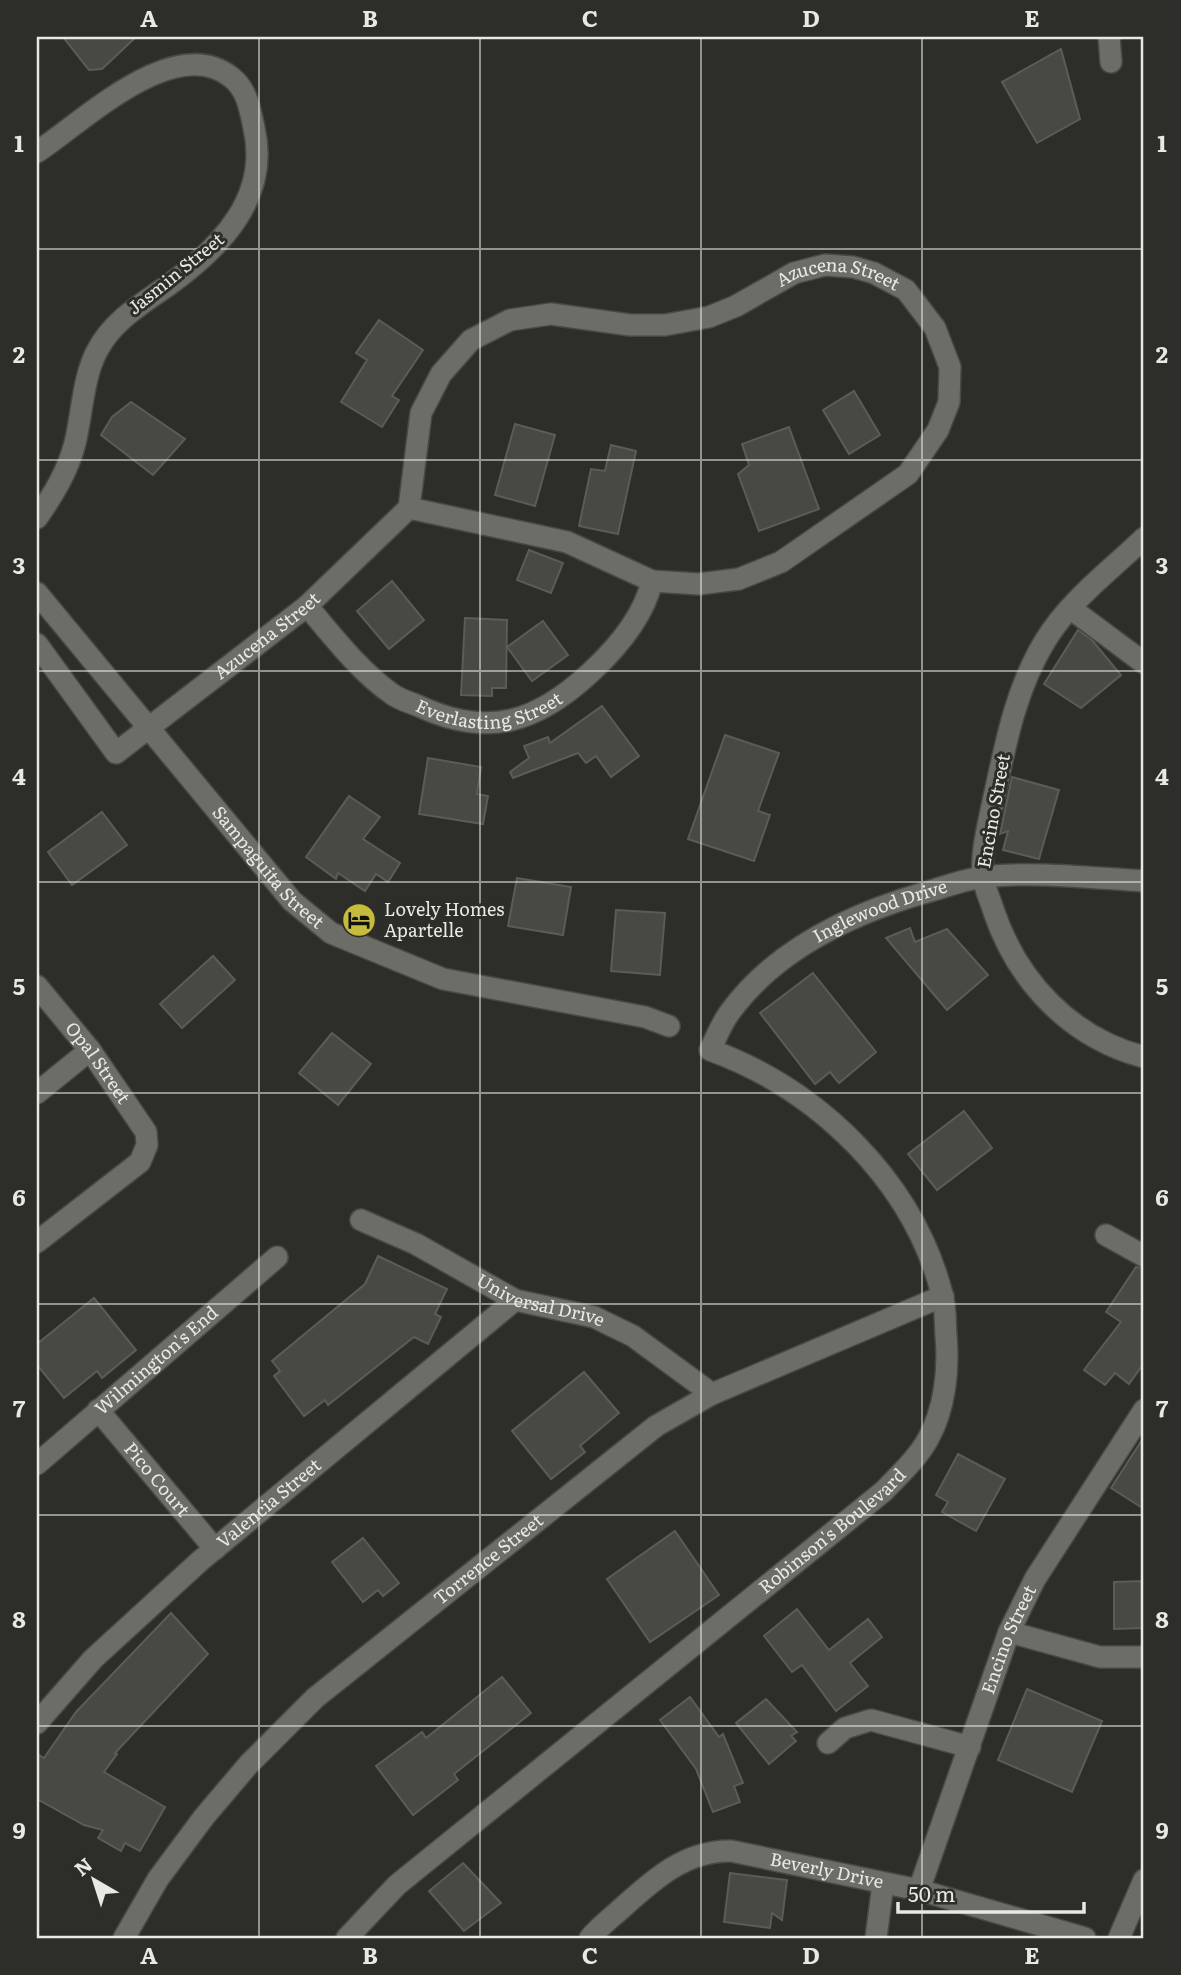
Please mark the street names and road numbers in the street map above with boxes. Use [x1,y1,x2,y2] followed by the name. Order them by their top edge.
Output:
[121,225,230,320] street label: Jasmin Street
[770,250,906,297] street label: Azucena Street
[208,585,326,685] street label: Azucena Street
[412,684,568,735] street label: Everlasting Street
[969,751,1016,870] street label: Encino Street
[207,799,331,935] street label: Sampaguita Street
[807,872,950,949] street label: Inglewood Drive
[60,1015,138,1109] street label: Opal Street
[472,1266,610,1332] street label: Universal Drive
[88,1299,223,1421] street label: Wilmington's End
[118,1435,198,1522] street label: Pico Court
[210,1451,327,1554] street label: Valencia Street
[752,1461,911,1599] street label: Robinson's Boulevard
[427,1506,549,1611] street label: Torrence Street
[973,1579,1042,1697] street label: Encino Street
[768,1844,886,1894] street label: Beverly Drive

